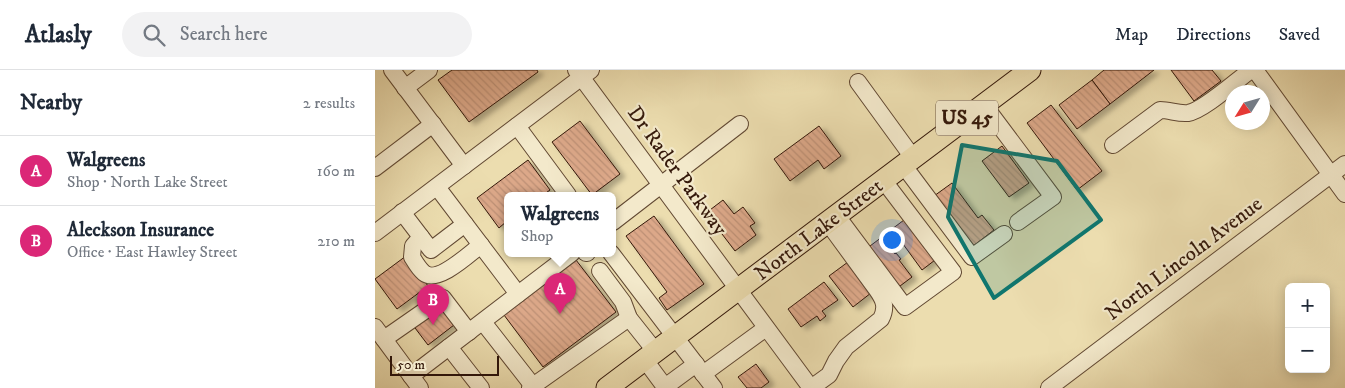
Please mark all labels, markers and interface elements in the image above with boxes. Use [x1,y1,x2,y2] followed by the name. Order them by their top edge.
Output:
[122,12,472,57] search box
[25,20,92,50] text: Atlasly
[140,21,168,49] icon: search
[180,23,268,46] text: Search here
[1115,24,1148,46] text: Map
[1176,24,1251,46] text: Directions
[1279,24,1320,46] text: Saved
[1225,85,1270,130] north arrow
[20,90,82,116] text: Nearby
[303,93,355,113] text: 2 results
[936,100,998,136] road number: US 45
[621,101,733,242] street label: Dr Rader Parkway
[67,149,145,172] text: Walgreens
[31,161,41,181] text: A
[317,161,355,181] text: 160 m
[67,172,228,192] text: Shop · North Lake Street
[750,173,889,287] street label: North Lake Street
[1100,191,1268,327] street label: North Lincoln Avenue
[504,192,616,257] popup
[521,203,599,226] text: Walgreens
[67,219,214,242] text: Aleckson Insurance
[521,226,553,246] text: Shop
[879,227,905,253] your location
[31,231,41,251] text: B
[317,231,355,251] text: 210 m
[67,242,237,262] text: Office · East Hawley Street
[544,273,576,314] pin: A
[1285,283,1330,373] map controls
[1285,283,1330,328] button: +
[417,284,449,325] pin: B
[1285,328,1330,373] button: −
[390,353,499,376] scale bar
[397,356,425,374] text: 50 m

